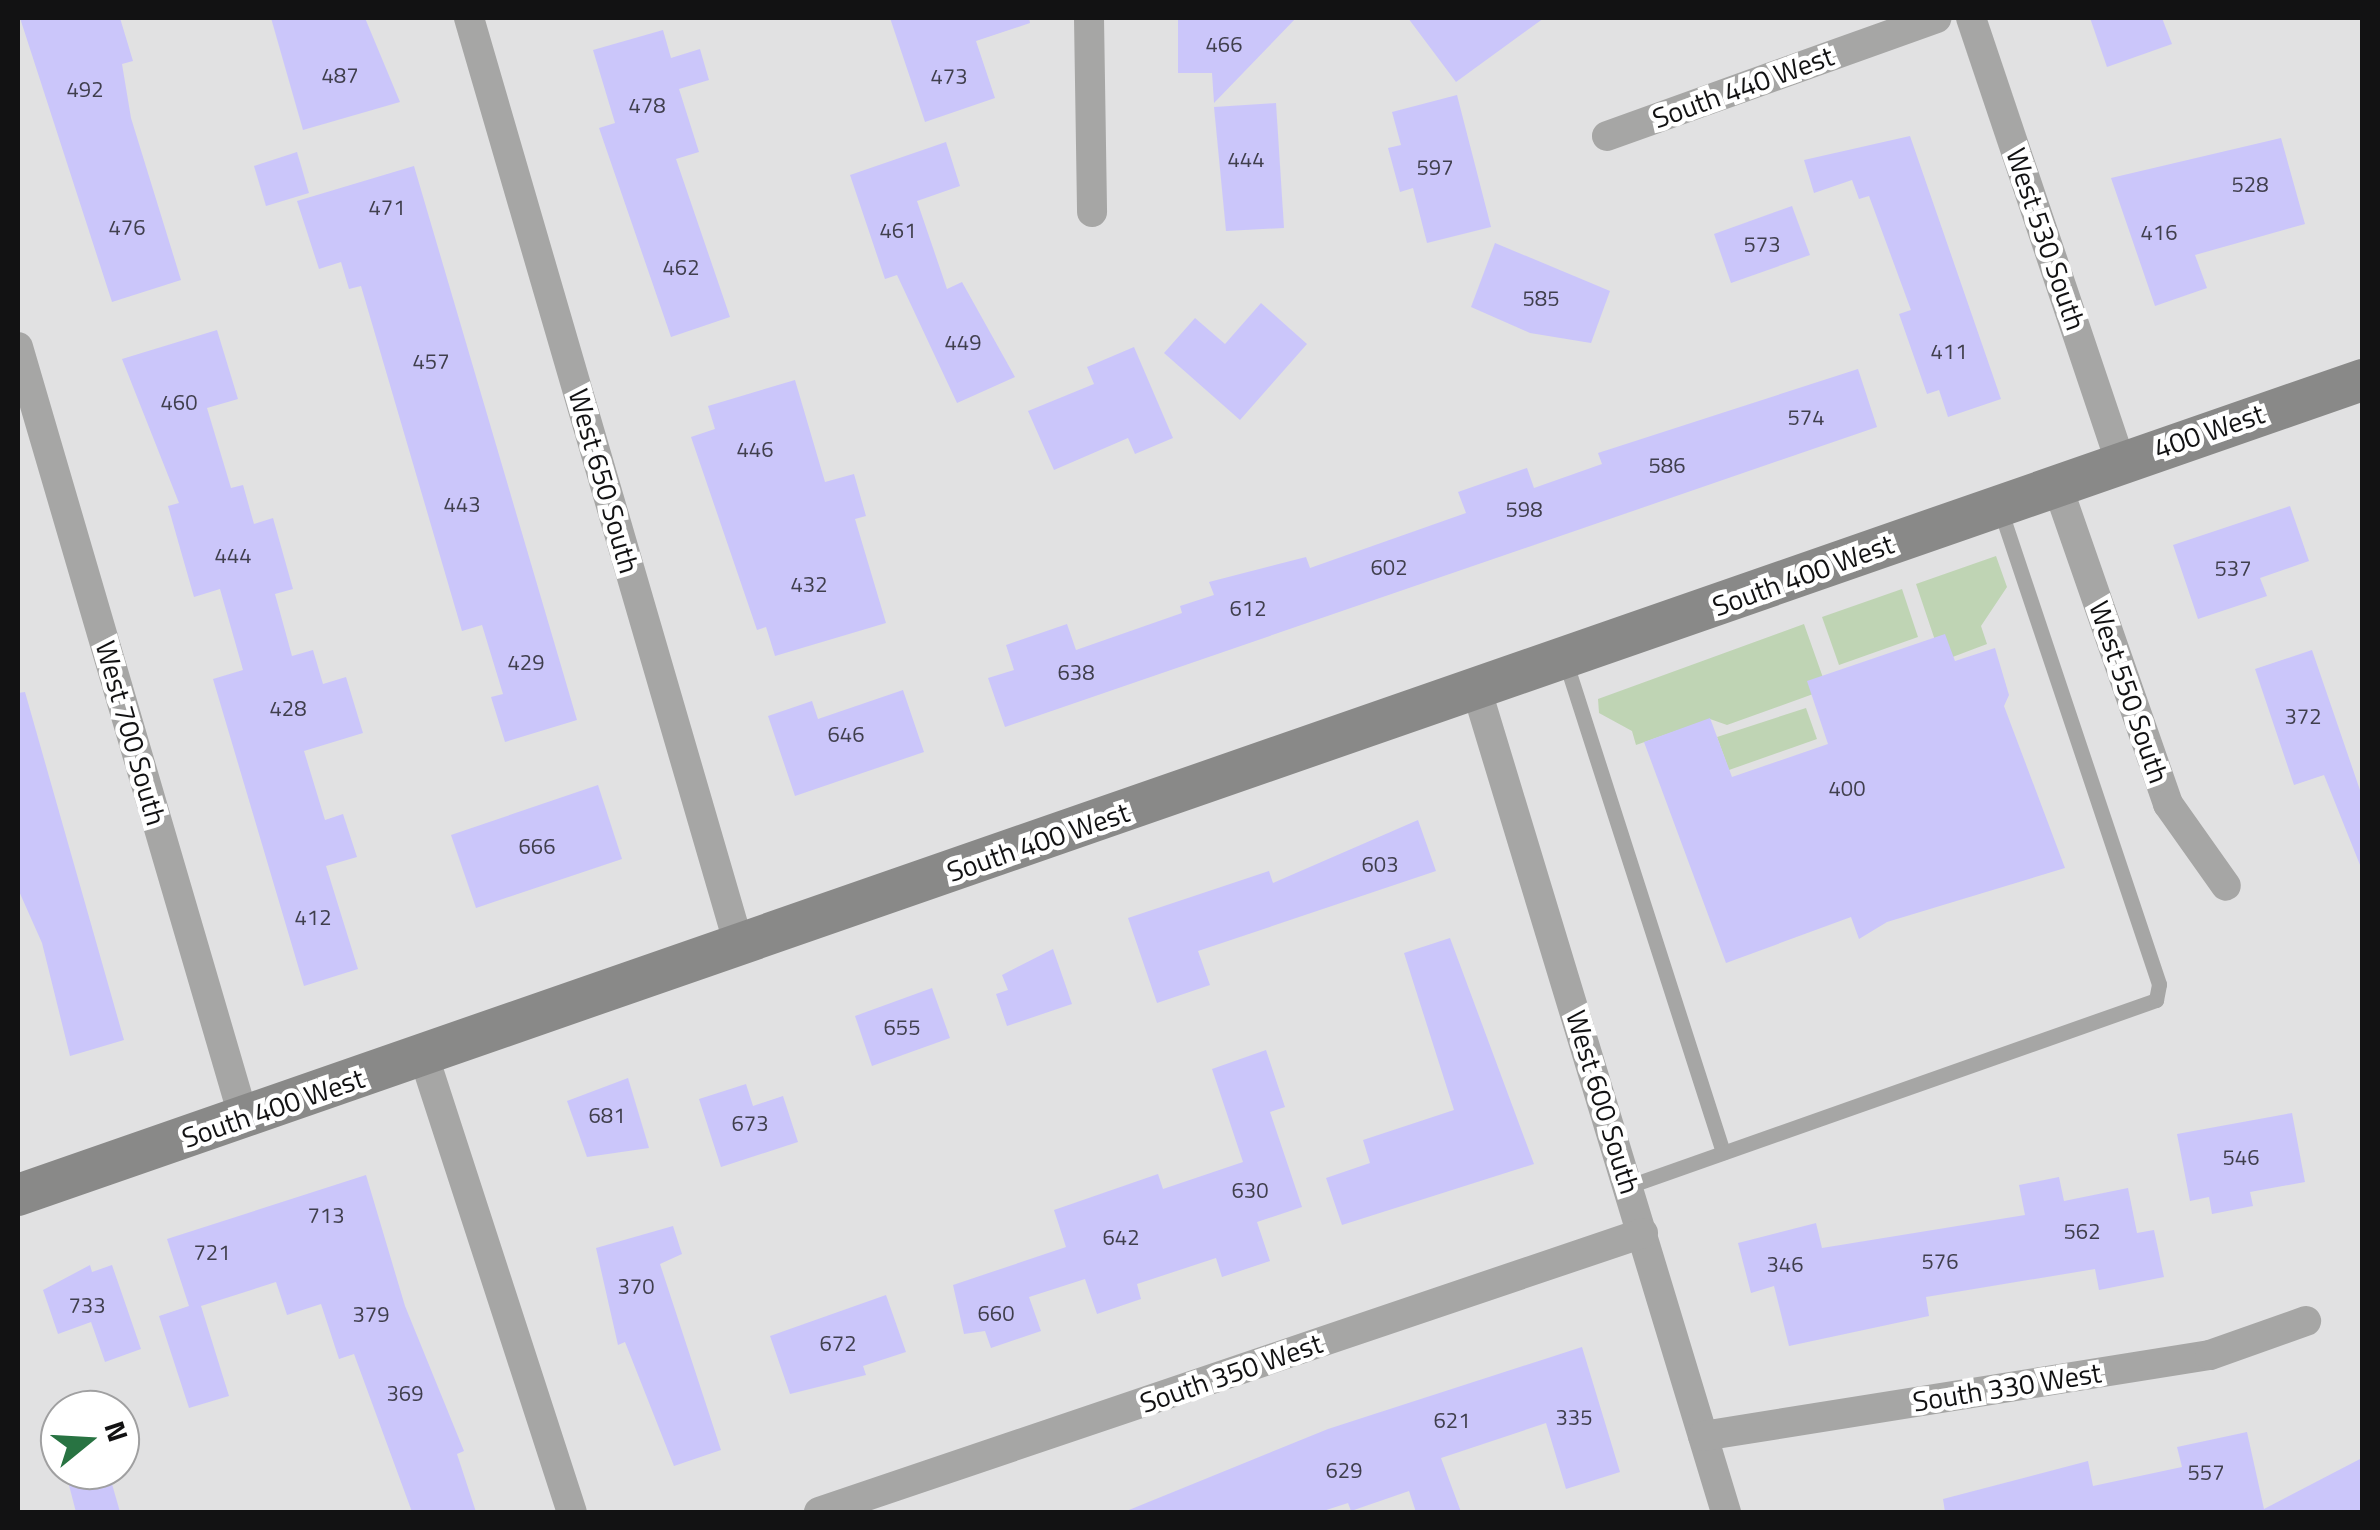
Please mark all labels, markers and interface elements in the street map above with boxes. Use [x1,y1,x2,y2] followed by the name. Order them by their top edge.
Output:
[1206,32,1242,58] house number: 466
[1648,39,1838,135] street label: South 440 West
[322,63,358,89] house number: 487
[931,64,967,90] house number: 473
[67,77,103,103] house number: 492
[629,93,665,119] house number: 478
[1999,144,2093,334] street label: West 530 South
[1228,147,1264,173] house number: 444
[1417,155,1453,181] house number: 597
[2232,172,2268,198] house number: 528
[369,195,405,221] house number: 471
[109,215,145,241] house number: 476
[880,218,916,244] house number: 461
[2141,220,2177,246] house number: 416
[1744,232,1780,258] house number: 573
[663,255,699,281] house number: 462
[1523,286,1559,312] house number: 585
[945,330,981,356] house number: 449
[1931,339,1967,365] house number: 411
[413,349,449,375] house number: 457
[562,385,646,577] street label: West 650 South
[161,390,197,416] house number: 460
[2149,396,2269,466] street label: 400 West
[1788,405,1824,431] house number: 574
[737,437,773,463] house number: 446
[1649,453,1685,479] house number: 586
[444,492,480,518] house number: 443
[1506,497,1542,523] house number: 598
[1708,527,1898,623] street label: South 400 West
[215,543,251,569] house number: 444
[1371,555,1407,581] house number: 602
[2215,556,2251,582] house number: 537
[791,572,827,598] house number: 432
[1230,596,1266,622] house number: 612
[2082,597,2176,787] street label: West 550 South
[89,637,173,829] street label: West 700 South
[508,650,544,676] house number: 429
[1058,660,1094,686] house number: 638
[270,696,306,722] house number: 428
[2285,704,2321,730] house number: 372
[828,722,864,748] house number: 646
[1829,776,1865,802] house number: 400
[943,795,1133,889] street label: South 400 West
[519,834,555,860] house number: 666
[1362,852,1398,878] house number: 603
[295,905,331,931] house number: 412
[1559,1006,1647,1198] street label: West 600 South
[884,1015,920,1041] house number: 655
[178,1061,368,1155] street label: South 400 West
[589,1103,625,1129] house number: 681
[732,1111,768,1137] house number: 673
[2223,1145,2259,1171] house number: 546
[1232,1178,1268,1204] house number: 630
[308,1203,344,1229] house number: 713
[2064,1219,2100,1245] house number: 562
[1103,1225,1139,1251] house number: 642
[194,1240,230,1266] house number: 721
[1922,1249,1958,1275] house number: 576
[1767,1252,1803,1278] house number: 346
[618,1274,654,1300] house number: 370
[69,1293,105,1319] house number: 733
[978,1301,1014,1327] house number: 660
[353,1302,389,1328] house number: 379
[1136,1326,1326,1420] street label: South 350 West
[820,1331,856,1357] house number: 672
[1910,1356,2104,1418] street label: South 330 West
[387,1381,423,1407] house number: 369
[40,1390,140,1490] north arrow
[1556,1405,1592,1431] house number: 335
[1434,1408,1470,1434] house number: 621
[94,1415,141,1447] text: N
[1326,1458,1362,1484] house number: 629
[2188,1460,2224,1486] house number: 557

